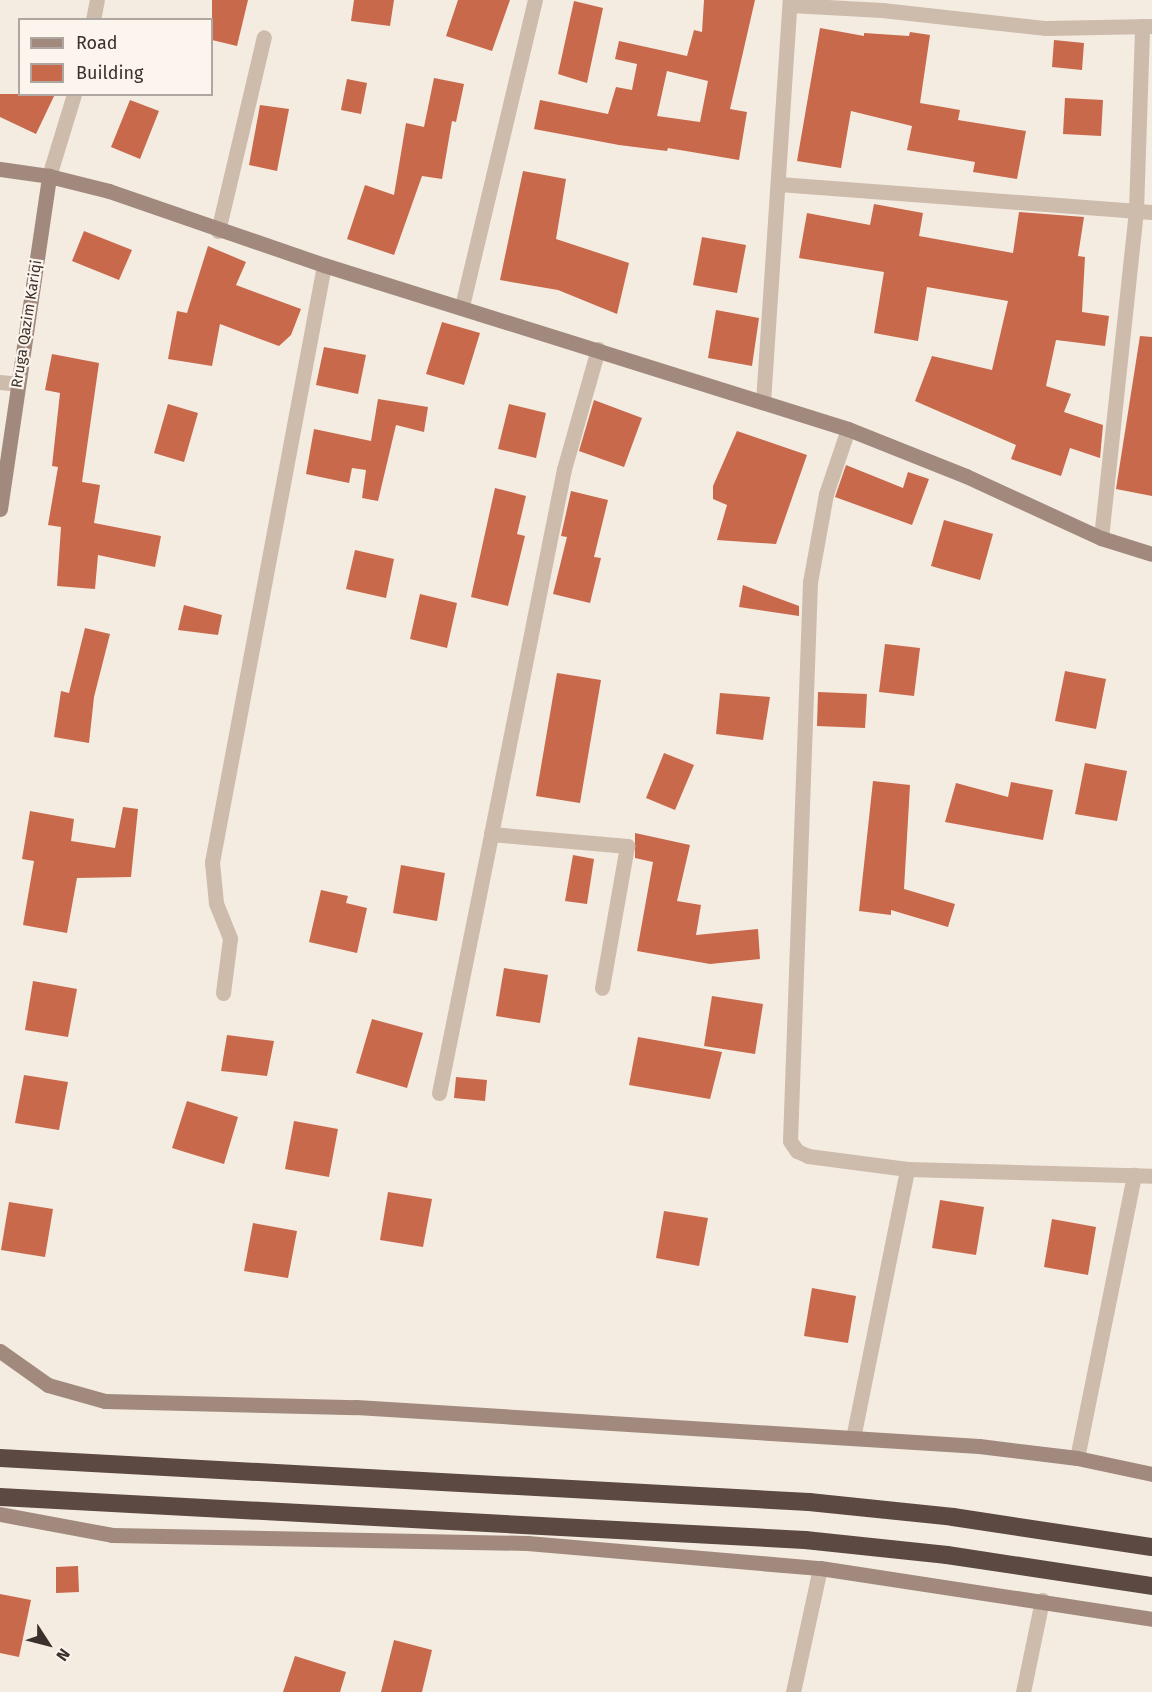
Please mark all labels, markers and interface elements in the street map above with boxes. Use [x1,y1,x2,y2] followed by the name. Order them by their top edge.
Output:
[18,18,213,96] legend
[76,32,118,54] text: Road
[76,62,143,84] text: Building
[8,259,46,389] street label: Rruga Qazim Kariqi
[18,1614,78,1674] north arrow
[52,1645,74,1665] text: N

